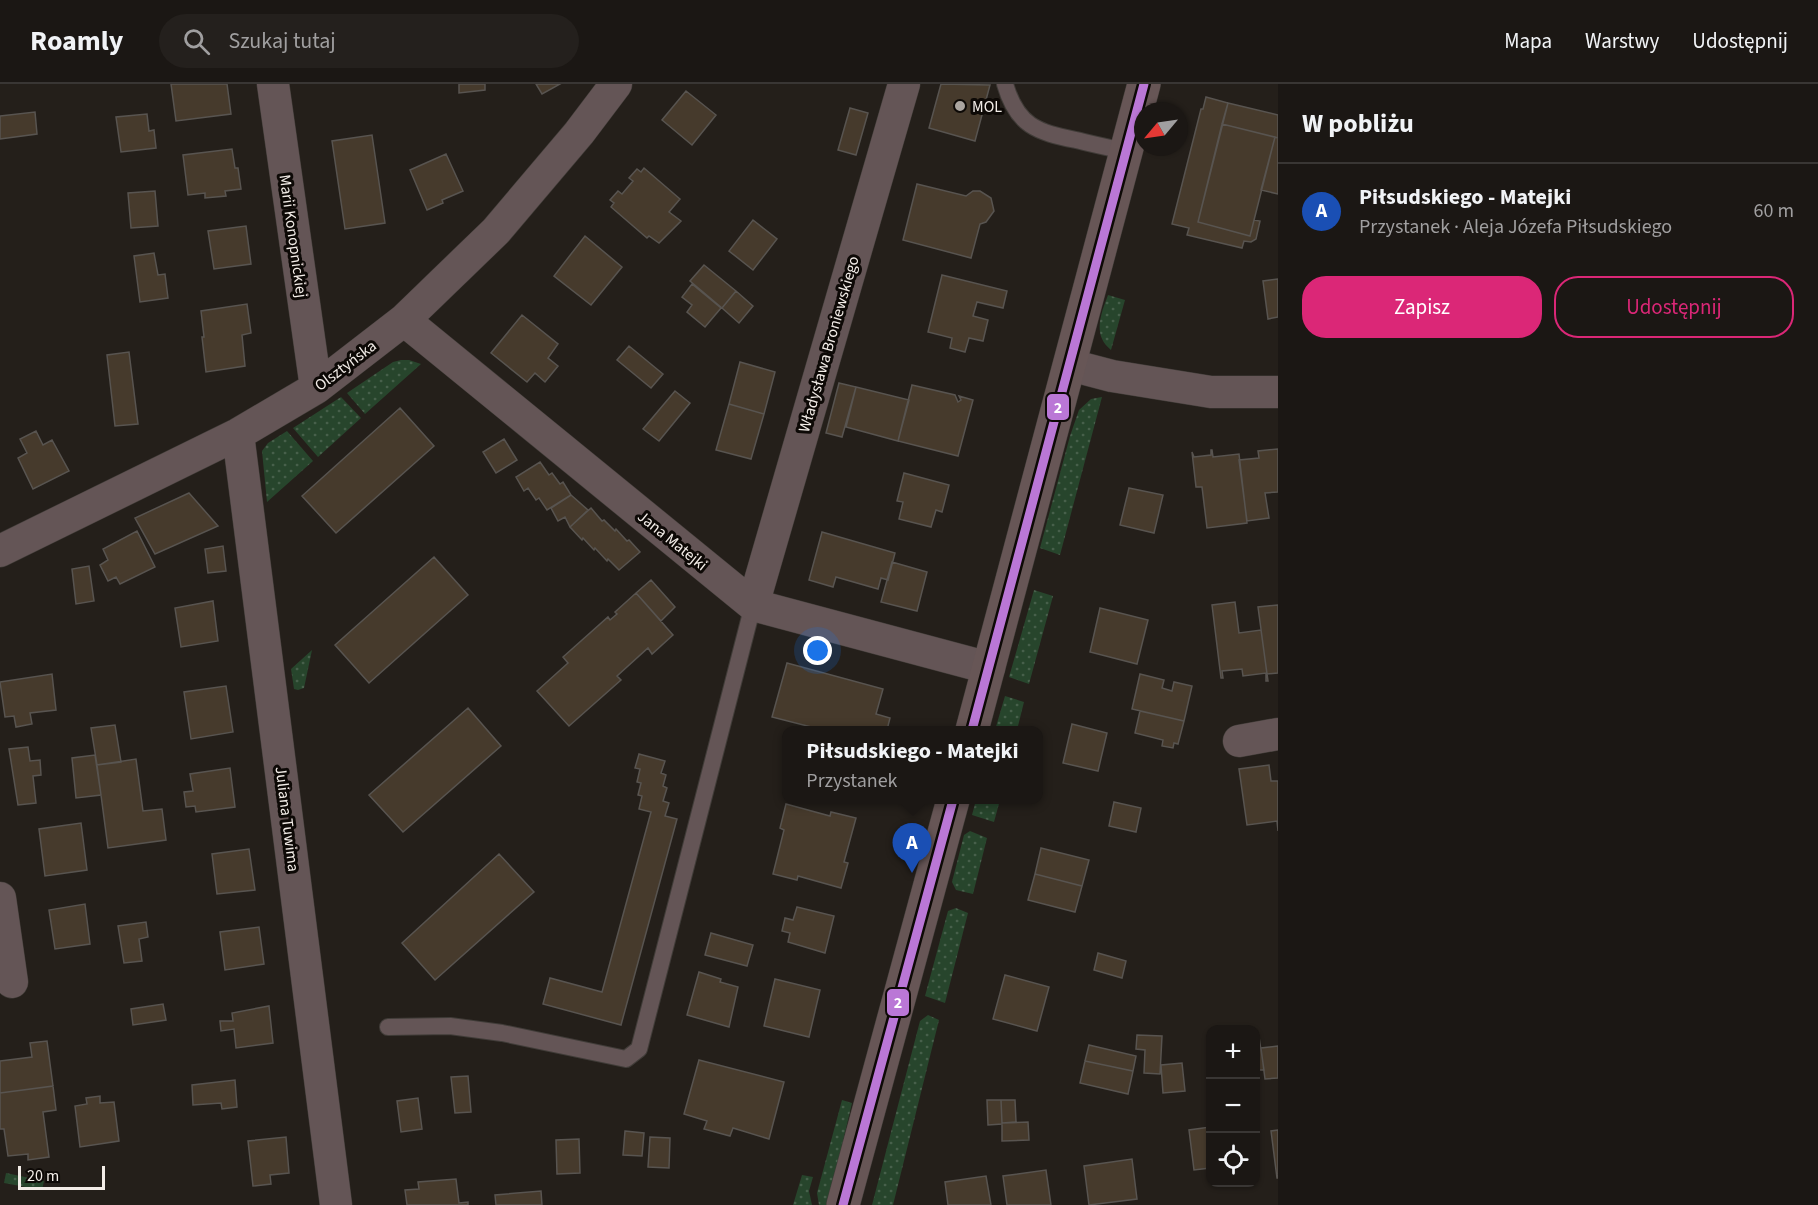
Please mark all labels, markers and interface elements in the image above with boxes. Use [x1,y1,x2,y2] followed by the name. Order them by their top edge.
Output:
[159,14,579,68] search box
[30,21,123,61] text: Roamly
[180,25,213,58] icon: search
[228,25,336,57] text: Szukaj tutaj
[1504,26,1552,56] text: Mapa
[1585,26,1659,56] text: Warstwy
[1692,26,1788,56] text: Udostępnij
[972,96,1002,118] place label: MOL
[953,99,967,113] marker: MOL
[1134,102,1188,156] north arrow
[1302,105,1414,142] text: W pobliżu
[273,173,313,299] street label: Marii Konopnickiej
[1359,181,1571,213] text: Piłsudskiego - Matejki
[1316,197,1327,225] text: A
[1754,197,1794,225] text: 60 m
[1359,213,1672,241] text: Przystanek · Aleja Józefa Piłsudskiego
[793,254,865,435] street label: Władysława Broniewskiego
[1302,276,1542,338] button: Zapisz
[1554,276,1794,338] button: Udostępnij
[310,335,381,396] street label: Olsztyńska
[1046,393,1070,421] line badge: 2
[1054,397,1062,419] text: 2
[633,506,712,576] street label: Jana Matejki
[803,636,832,665] your location
[782,726,1043,804] popup
[806,735,1019,767] text: Piłsudskiego - Matejki
[270,765,304,873] street label: Juliana Tuwima
[806,767,897,795] text: Przystanek
[892,824,932,873] pin: A
[886,988,910,1017] line badge: 2
[894,992,902,1014] text: 2
[1206,1025,1260,1187] map controls
[1206,1025,1260,1079] button: +
[1206,1079,1260,1133] button: −
[1206,1133,1260,1187] button: locate
[18,1163,105,1190] scale bar
[27,1165,59,1187] text: 20 m

